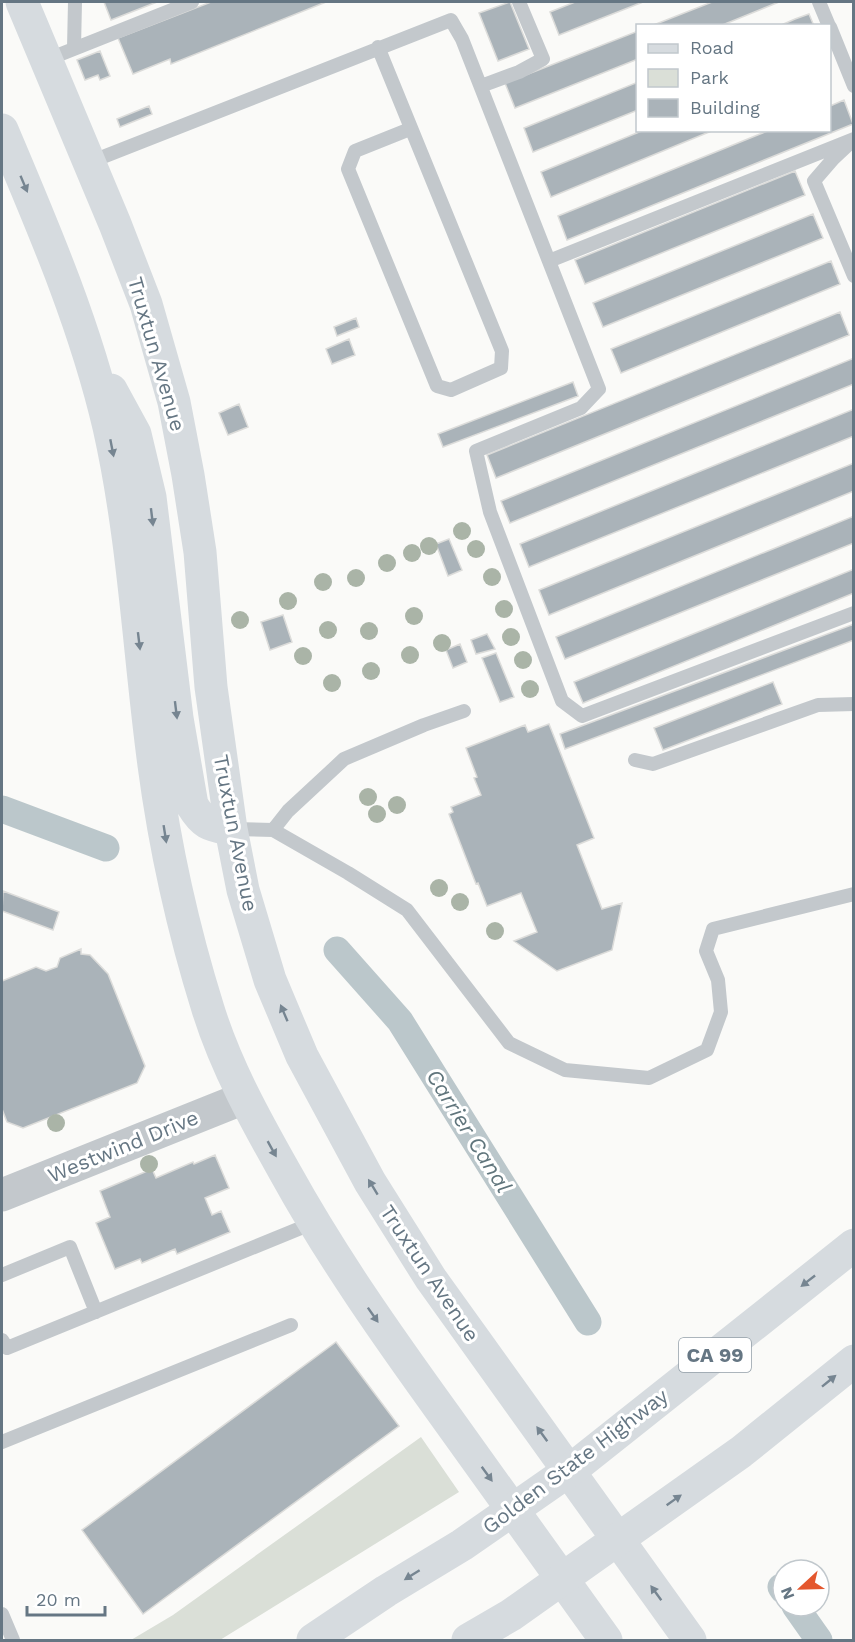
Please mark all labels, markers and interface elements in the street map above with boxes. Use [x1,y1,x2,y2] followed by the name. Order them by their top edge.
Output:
[636,24,831,132] legend
[690,37,734,58] text: Road
[690,67,729,88] text: Park
[690,97,760,118] text: Building
[20,175,30,193] one-way arrow
[123,274,191,434] street label: Truxtun Avenue
[108,439,117,458] one-way arrow
[148,507,157,526] one-way arrow
[135,632,144,651] one-way arrow
[171,701,180,720] one-way arrow
[209,752,263,914] street label: Truxtun Avenue
[160,825,169,844] one-way arrow
[279,1004,289,1022] one-way arrow
[421,1065,517,1198] water label: Carrier Canal
[44,1104,202,1188] street label: Westwind Drive
[267,1141,277,1158] one-way arrow
[368,1179,379,1195] one-way arrow
[375,1200,485,1346] street label: Truxtun Avenue
[800,1275,815,1287] one-way arrow
[367,1308,379,1323] one-way arrow
[679,1338,751,1372] road number: CA 99
[821,1376,836,1388] one-way arrow
[477,1383,673,1539] street label: Golden State Highway
[536,1427,548,1443] one-way arrow
[481,1466,492,1482] one-way arrow
[665,1494,681,1506] one-way arrow
[771,1558,831,1618] north arrow
[404,1570,420,1581] one-way arrow
[27,1579,105,1617] scale bar
[777,1584,799,1602] text: N
[650,1585,662,1601] one-way arrow
[36,1589,81,1610] text: 20 m

